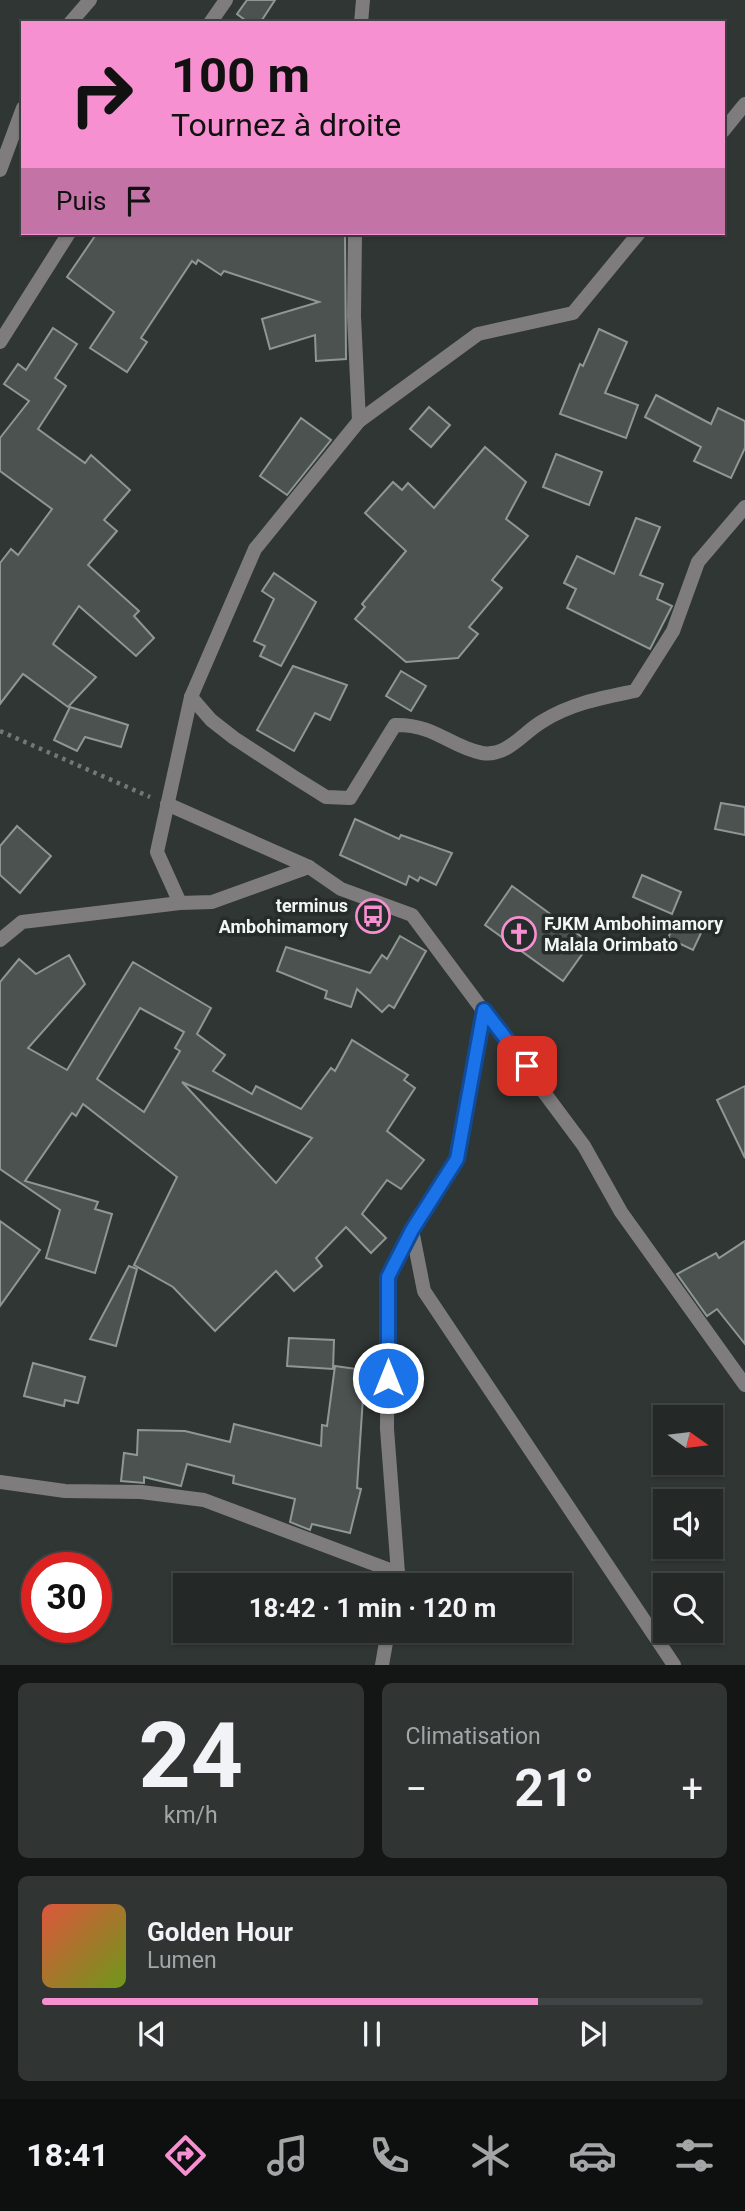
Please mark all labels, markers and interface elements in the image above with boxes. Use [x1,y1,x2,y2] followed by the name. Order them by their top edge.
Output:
[171,47,310,104] text: 100 m
[56,49,147,140] icon: right
[171,106,401,144] text: Tournez à droite
[120,182,158,220] icon: arrive
[56,186,106,216] text: Puis
[219,895,349,937] place label: terminus Ambohimamory
[354,897,392,935] bus stop icon: terminus Ambohimamory
[544,913,724,955] place label: FJKM Ambohimamory Malala Orimbato
[500,915,538,953] church icon: FJKM Ambohimamory Malala Orimbato
[497,1036,557,1096] pin
[508,1047,546,1085] icon: arrive
[351,1341,425,1415] position arrow
[653,1405,723,1475] north arrow
[653,1405,723,1643] map controls
[653,1489,723,1559] button: sound
[21,1552,112,1643] speed limit sign: 30
[653,1573,723,1643] button: search
[249,1593,496,1623] text: 18:42 · 1 min · 120 m
[139,1703,243,1809] text: 24
[406,1723,541,1750] text: Climatisation
[514,1758,594,1819] text: 21°
[406,1767,427,1811] text: −
[681,1767,703,1811] text: +
[164,1802,218,1829] text: km/h
[147,1917,293,1947] text: Golden Hour
[147,1947,217,1974] text: Lumen
[133,2015,171,2053] icon: previous
[353,2015,391,2053] icon: pause
[574,2015,612,2053] icon: next
[161,2131,210,2180] icon: directions
[263,2131,312,2180] icon: music
[365,2131,414,2180] icon: phone
[466,2131,515,2180] icon: climate
[568,2131,617,2180] icon: car
[670,2131,719,2180] icon: filters
[26,2136,109,2174] text: 18:41

